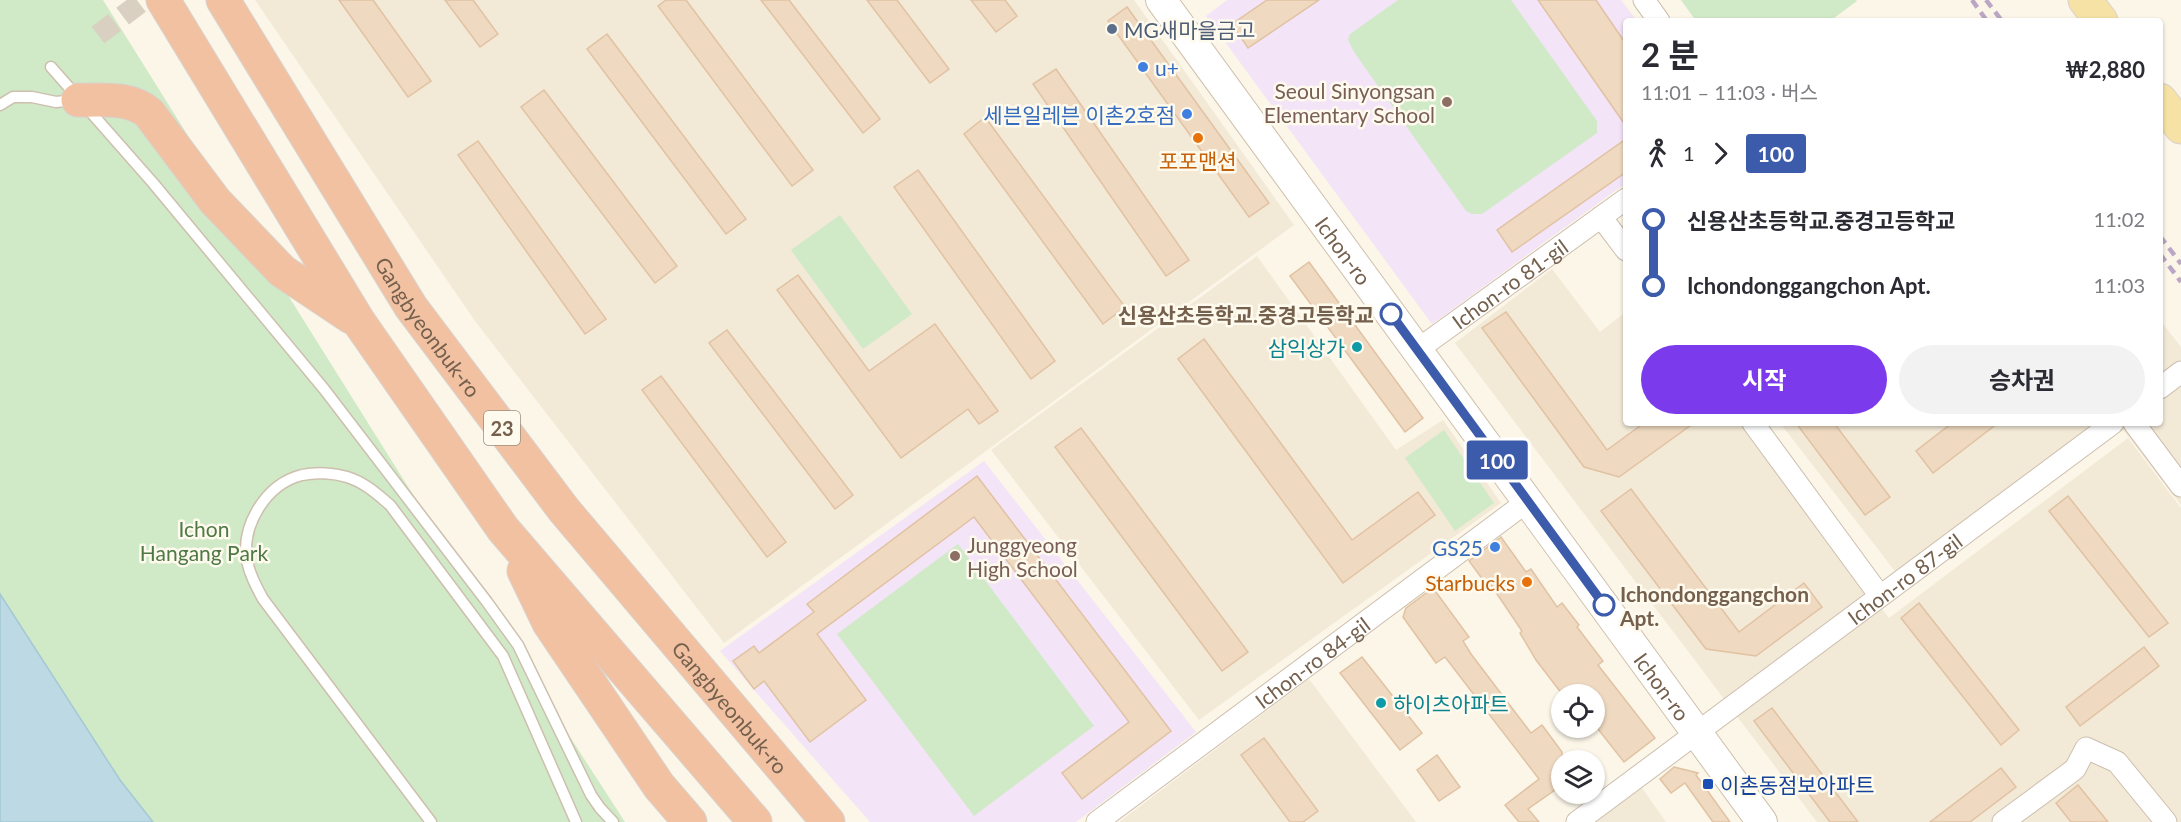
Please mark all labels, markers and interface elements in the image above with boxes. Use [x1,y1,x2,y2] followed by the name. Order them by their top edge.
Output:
[1124,17,1255,42] place label: MG새마을금고
[1105,22,1119,36] marker: MG새마을금고
[1641,34,1699,74] text: 2 분
[1155,55,1179,80] place label: u+
[2065,56,2145,83] text: ₩2,880
[1136,60,1150,74] marker: u+
[1264,78,1435,127] place label: Seoul Sinyongsan Elementary School
[1641,80,1818,104] text: 11:01 – 11:03 · 버스
[1440,95,1454,109] marker: Seoul Sinyongsan Elementary School
[984,102,1175,127] place label: 세븐일레븐 이촌2호점
[1180,107,1194,121] marker: 세븐일레븐 이촌2호점
[1191,131,1205,145] marker: 포포맨션
[1641,137,1674,170] icon: walk
[1704,137,1737,170] icon: forward
[1683,141,1695,165] text: 1
[1758,141,1794,166] text: 100
[1159,148,1237,173] place label: 포포맨션
[1687,207,1955,234] text: 신용산초등학교.중경고등학교
[2094,207,2145,231] text: 11:02
[1311,211,1377,289] street label: Ichon-ro
[1447,233,1572,333] street label: Ichon-ro 81-gil
[371,252,487,402] street label: Gangbyeonbuk-ro
[1687,272,1931,299] text: Ichondonggangchon Apt.
[2094,273,2145,297] text: 11:03
[1118,302,1374,327] place label: 신용산초등학교.중경고등학교
[1380,303,1402,325] marker: 신용산초등학교.중경고등학교
[1268,335,1345,360] place label: 삼익상가
[1350,340,1364,354] marker: 삼익상가
[1641,345,1887,414] button: 시작
[1899,345,2145,414] button: 승차권
[484,411,520,445] road number: 23
[1462,440,1532,480] line badge: 100
[1479,448,1515,473] text: 100
[140,516,268,565] park label: Ichon Hangang Park
[1842,528,1966,629] street label: Ichon-ro 87-gil
[967,532,1078,581] place label: Junggyeong High School
[1432,535,1483,560] place label: GS25
[1488,540,1502,554] marker: GS25
[948,549,962,563] marker: Junggyeong High School
[1425,570,1515,595] place label: Starbucks
[1520,575,1534,589] marker: Starbucks
[1619,581,1809,630] place label: Ichondonggangchon Apt.
[1593,594,1615,616] marker: Ichondonggangchon Apt.
[1250,611,1374,713] street label: Ichon-ro 84-gil
[667,635,794,778] street label: Gangbyeonbuk-ro
[1630,647,1696,725] street label: Ichon-ro
[1551,684,1605,804] map controls
[1551,684,1605,738] button: locate
[1393,691,1509,716] place label: 하이츠아파트
[1374,696,1388,710] marker: 하이츠아파트
[1551,750,1605,804] button: layers
[1720,772,1875,797] place label: 이촌동점보아파트
[1701,777,1715,791] marker: 이촌동점보아파트

